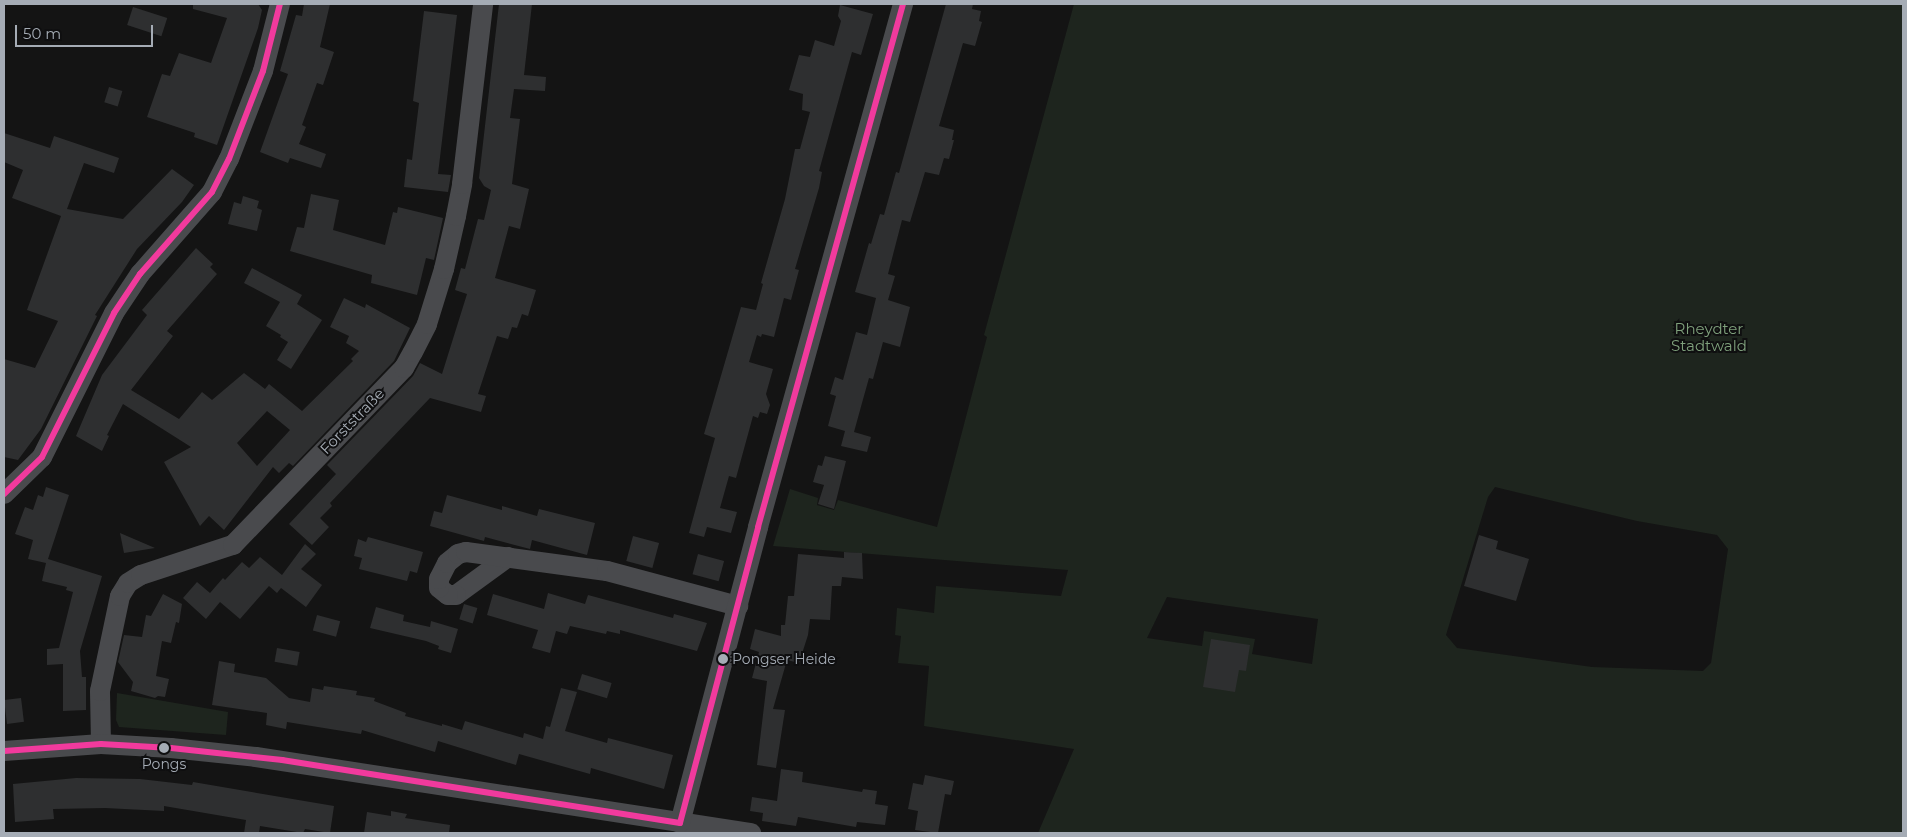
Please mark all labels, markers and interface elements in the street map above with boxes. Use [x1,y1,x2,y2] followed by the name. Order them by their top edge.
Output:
[18,15,155,47] scale bar
[23,24,61,43] text: 50 m
[1671,319,1747,354] park label: Rheydter Stadtwald
[316,384,388,458] street label: Forststraße
[732,651,836,667] place label: Pongser Heide
[718,654,728,664] marker: Pongser Heide
[159,743,169,753] marker: Pongs
[142,756,186,772] place label: Pongs

